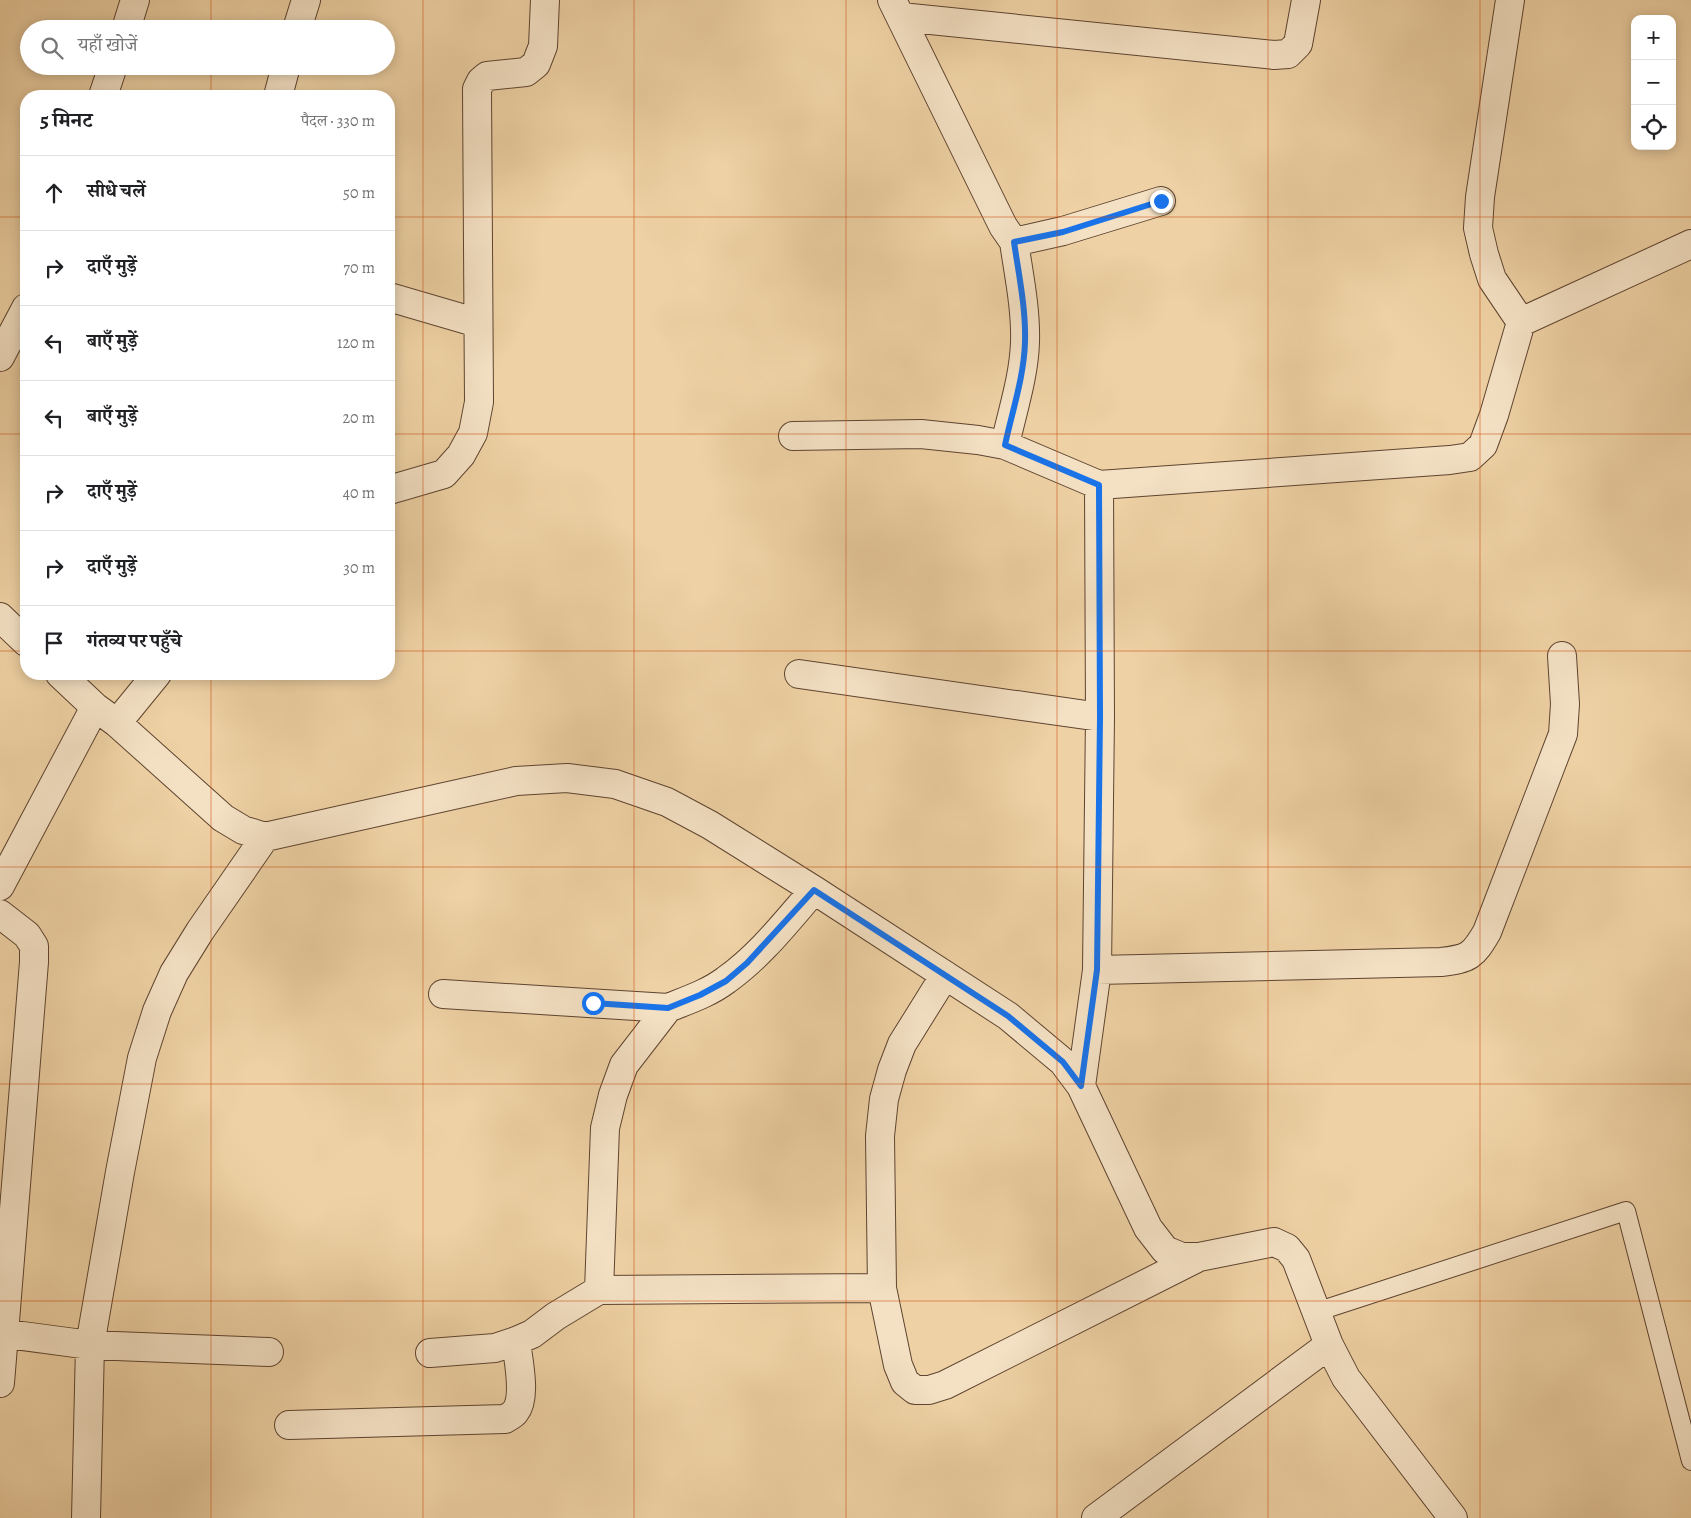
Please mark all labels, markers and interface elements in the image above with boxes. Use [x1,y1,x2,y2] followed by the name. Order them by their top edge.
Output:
[1631,15,1676,150] map controls
[1631,15,1676,60] button: +
[20,20,395,75] search box
[78,32,137,58] text: यहाँ खोजें
[38,34,66,62] icon: search
[1631,60,1676,105] button: −
[1631,105,1676,150] button: locate
[40,106,92,134] text: 5 मिनट
[301,110,375,132] text: पैदल · 330 m
[87,178,145,204] text: सीधे चलें
[40,179,68,207] icon: ahead
[343,182,375,204] text: 50 m
[1150,190,1173,213] route end
[87,253,137,279] text: दाएँ मुड़ें
[40,254,68,282] icon: right
[343,257,375,279] text: 70 m
[87,328,137,354] text: बाएँ मुड़ें
[40,329,68,357] icon: left
[337,332,375,354] text: 120 m
[87,403,137,429] text: बाएँ मुड़ें
[40,404,68,432] icon: left
[342,407,375,429] text: 20 m
[87,478,137,504] text: दाएँ मुड़ें
[40,479,68,507] icon: right
[343,482,375,504] text: 40 m
[87,553,137,579] text: दाएँ मुड़ें
[40,554,68,582] icon: right
[343,557,375,579] text: 30 m
[87,628,182,654] text: गंतव्य पर पहुँचे
[40,629,68,657] icon: arrive
[582,992,605,1015] route start

